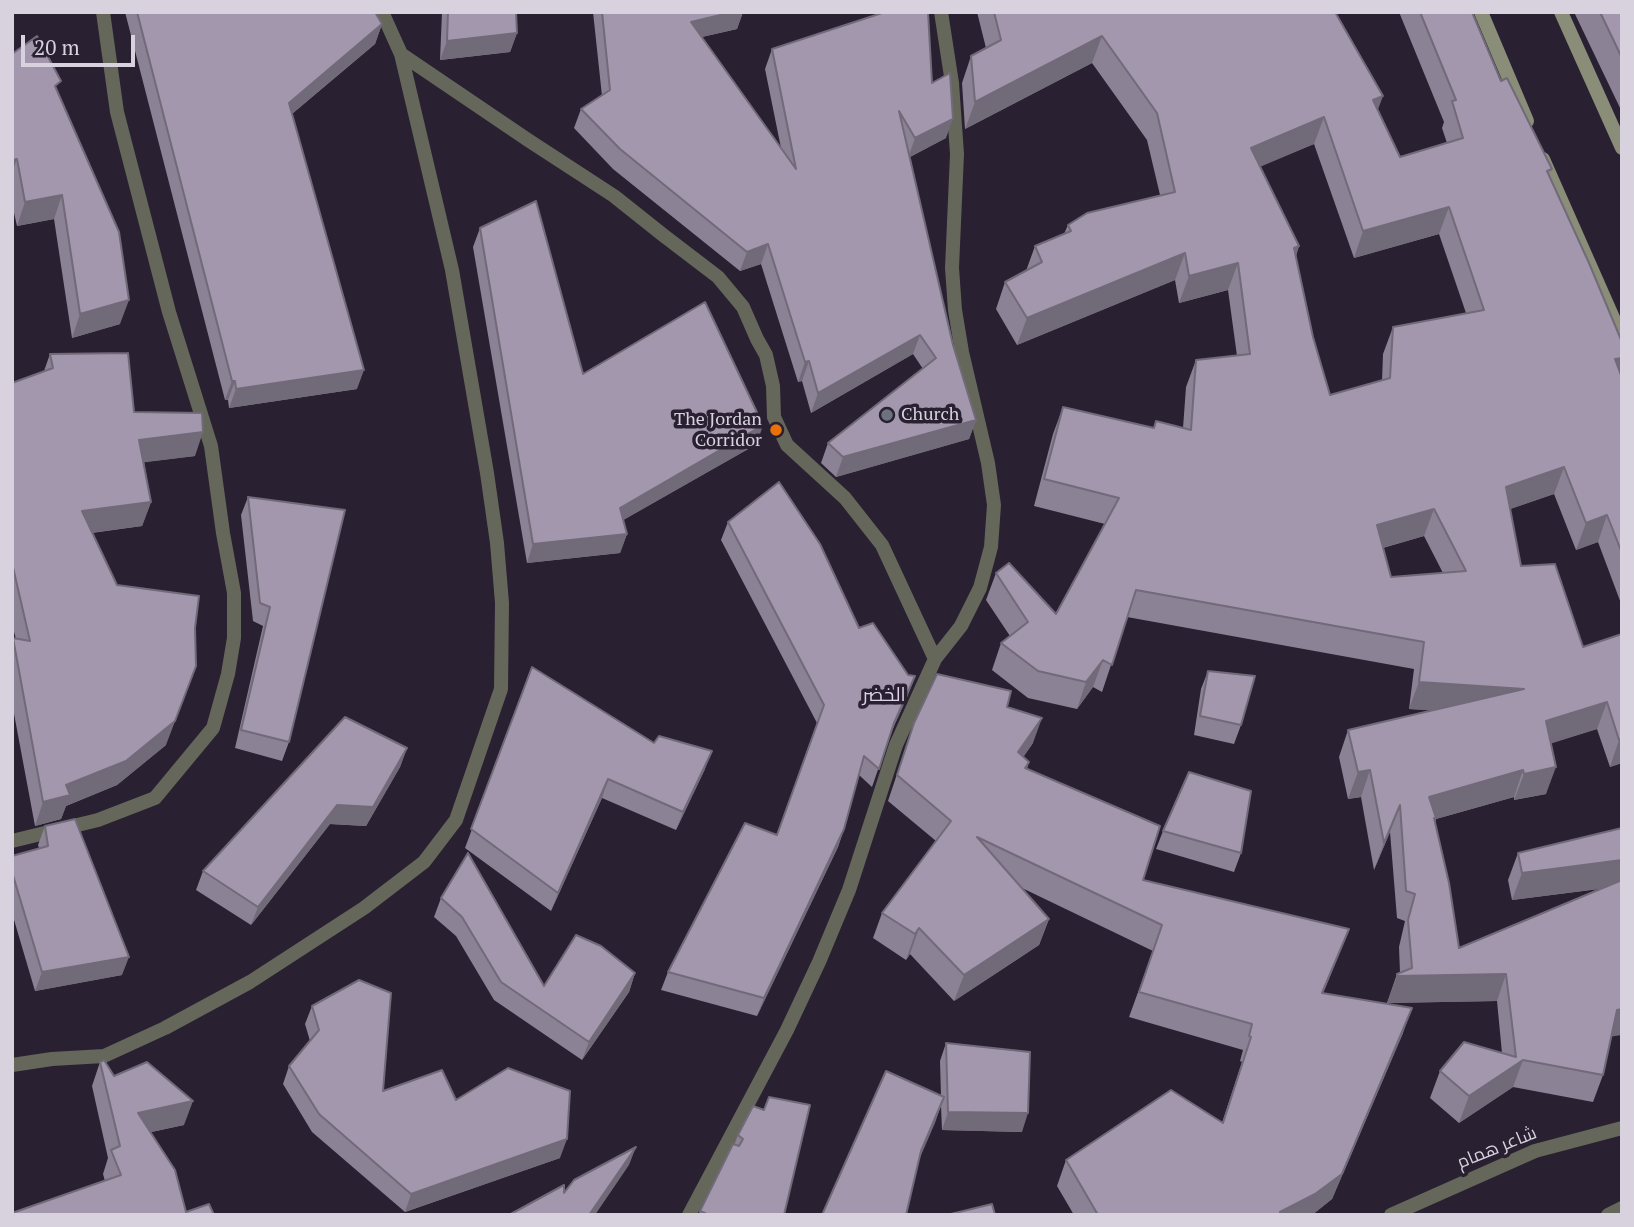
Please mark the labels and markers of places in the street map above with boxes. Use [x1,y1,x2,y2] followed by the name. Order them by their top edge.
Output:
[901,404,959,426] place label: Church
[879,407,895,423] marker: Church
[674,409,762,452] place label: The Jordan Corridor
[768,422,784,438] marker: The Jordan Corridor

